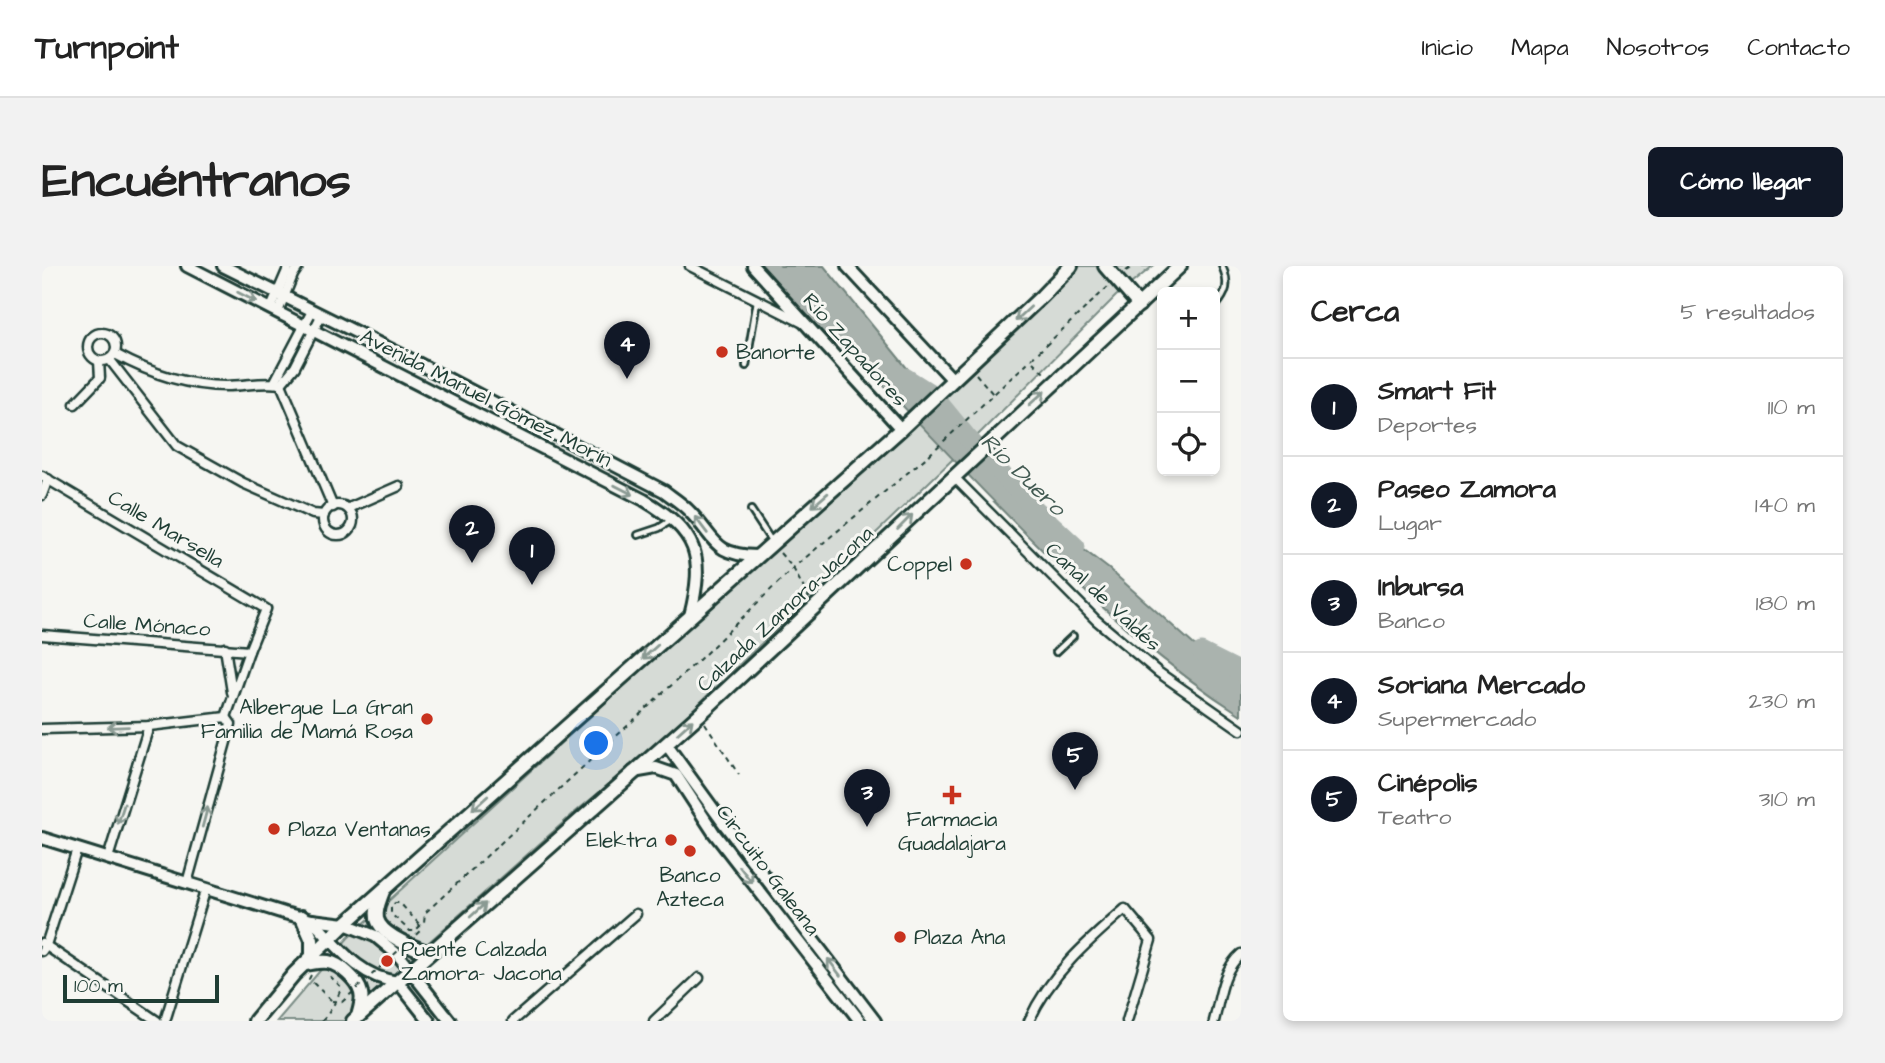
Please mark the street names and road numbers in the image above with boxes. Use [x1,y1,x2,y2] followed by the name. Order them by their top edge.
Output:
[795,287,914,414] street label: Río Zapadores
[355,322,617,474] street label: Avenida Manuel Gómez Morín
[102,483,230,575] street label: Calle Marsella
[690,519,880,699] street label: Calzada Zamora-Jacona
[1039,536,1167,658] street label: Canal de Valdés
[82,606,212,644] street label: Calle Mónaco
[709,798,827,942] street label: Circuito Galeana

